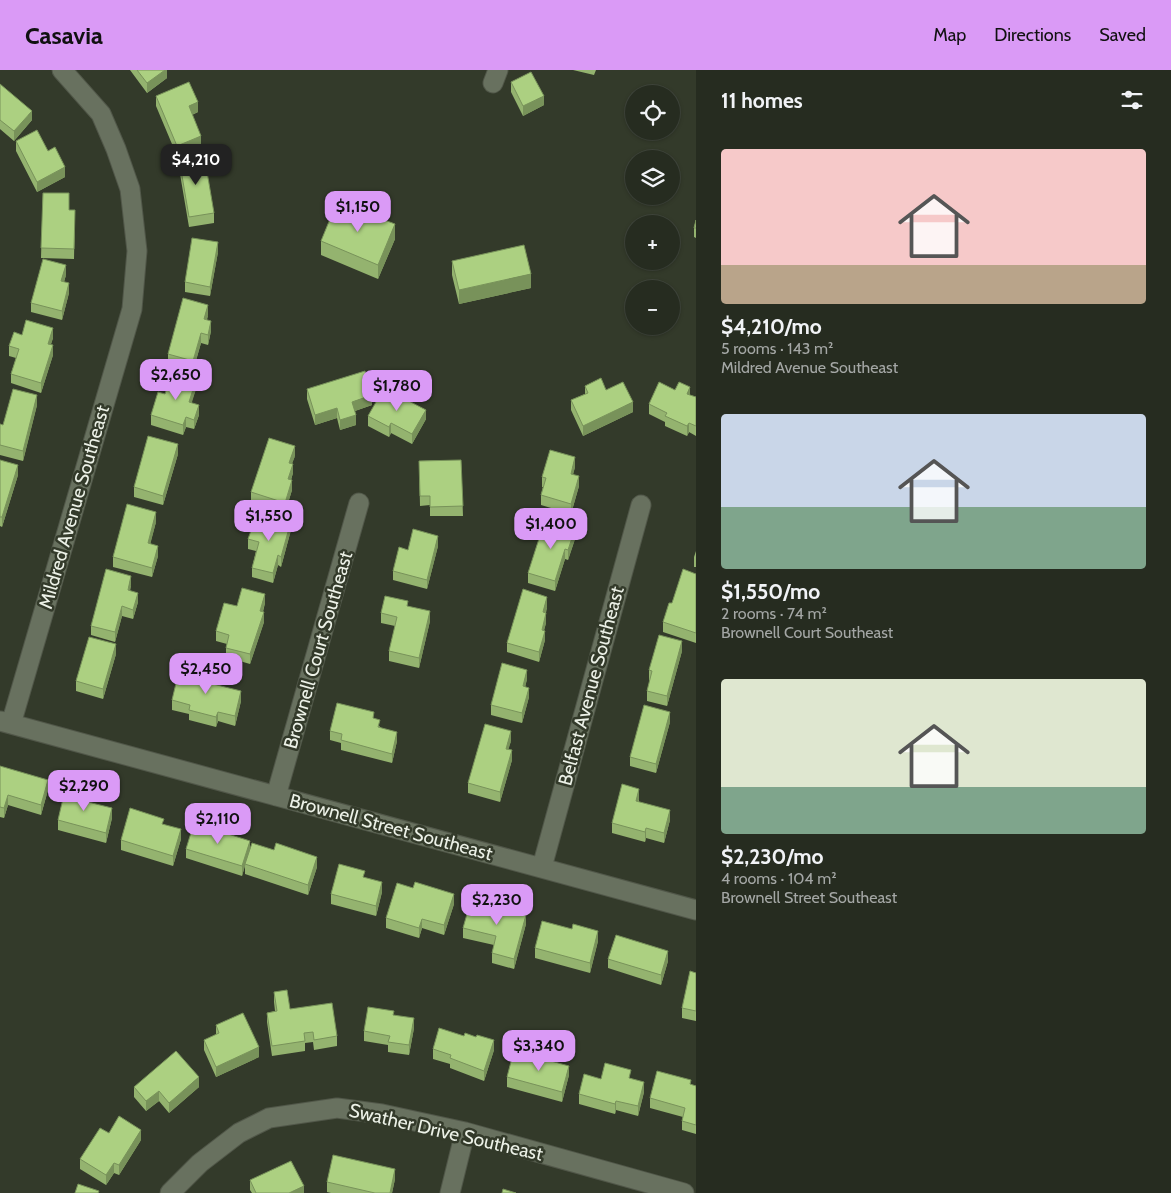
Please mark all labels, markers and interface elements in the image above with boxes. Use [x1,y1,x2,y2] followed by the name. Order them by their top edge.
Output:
[25,21,103,50] text: Casavia
[933,24,966,46] text: Map
[994,24,1071,46] text: Directions
[1099,24,1146,46] text: Saved
[625,85,680,335] map controls
[625,85,680,140] button: locate
[1118,86,1146,114] icon: filters
[721,88,803,113] text: 11 homes
[155,144,237,186] pin: $4,210
[172,150,220,169] text: $4,210
[625,150,680,205] button: layers
[889,181,979,271] icon: home
[317,190,399,233] pin: $1,150
[336,197,380,216] text: $1,150
[625,215,680,270] button: +
[625,280,680,335] button: −
[721,314,822,339] text: $4,210/mo
[721,339,833,358] text: 5 rooms · 143 m²
[135,358,217,401] pin: $2,650
[721,358,898,377] text: Mildred Avenue Southeast
[151,365,201,384] text: $2,650
[356,370,438,412] pin: $1,780
[373,376,421,395] text: $1,780
[34,402,114,611] street label: Mildred Avenue Southeast
[889,446,979,536] icon: home
[228,500,310,542] pin: $1,550
[245,506,293,525] text: $1,550
[510,508,592,550] pin: $1,400
[525,514,577,533] text: $1,400
[279,548,357,751] street label: Brownell Court Southeast
[721,579,820,604] text: $1,550/mo
[553,583,629,788] street label: Belfast Avenue Southeast
[721,604,827,623] text: 2 rooms · 74 m²
[721,623,893,642] text: Brownell Court Southeast
[165,652,247,695] pin: $2,450
[180,659,232,678] text: $2,450
[889,711,979,801] icon: home
[43,770,125,812] pin: $2,290
[59,776,109,795] text: $2,290
[287,789,496,865] street label: Brownell Street Southeast
[177,802,259,845] pin: $2,110
[196,809,240,828] text: $2,110
[721,844,823,869] text: $2,230/mo
[721,869,837,888] text: 4 rooms · 104 m²
[456,884,538,926] pin: $2,230
[721,888,897,907] text: Brownell Street Southeast
[472,890,522,909] text: $2,230
[498,1030,580,1072] pin: $3,340
[513,1036,565,1055] text: $3,340
[347,1098,546,1166] street label: Swather Drive Southeast

